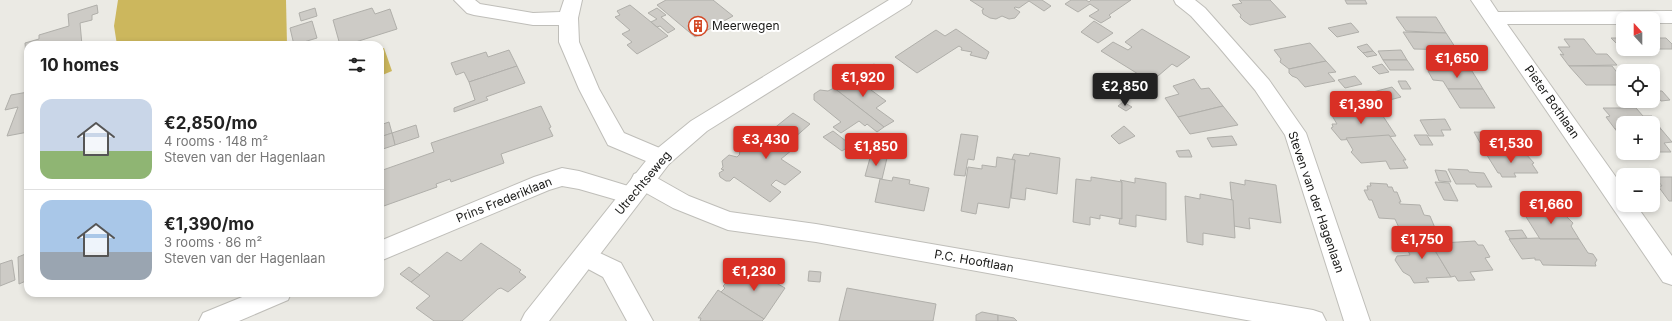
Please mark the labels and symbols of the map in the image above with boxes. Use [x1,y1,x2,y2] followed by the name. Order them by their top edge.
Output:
[1616,12,1660,56] north arrow
[687,15,709,37] building icon: Meerwegen
[712,18,780,33] place label: Meerwegen
[1424,45,1490,79] pin: €1,650
[1522,62,1583,141] street label: Pieter Bothlaan
[830,64,896,98] pin: €1,920
[1092,73,1158,107] pin: €2,850
[1328,91,1394,125] pin: €1,390
[733,126,799,160] pin: €3,430
[1285,129,1348,275] street label: Steven van der Hagenlaan
[1478,130,1544,164] pin: €1,530
[843,133,909,167] pin: €1,850
[611,148,674,218] street label: Utrechtseweg
[454,173,554,226] street label: Prins Frederiklaan
[1518,191,1584,225] pin: €1,660
[1389,226,1455,260] pin: €1,750
[933,246,1015,275] street label: P.C. Hooftlaan
[721,258,787,292] pin: €1,230

